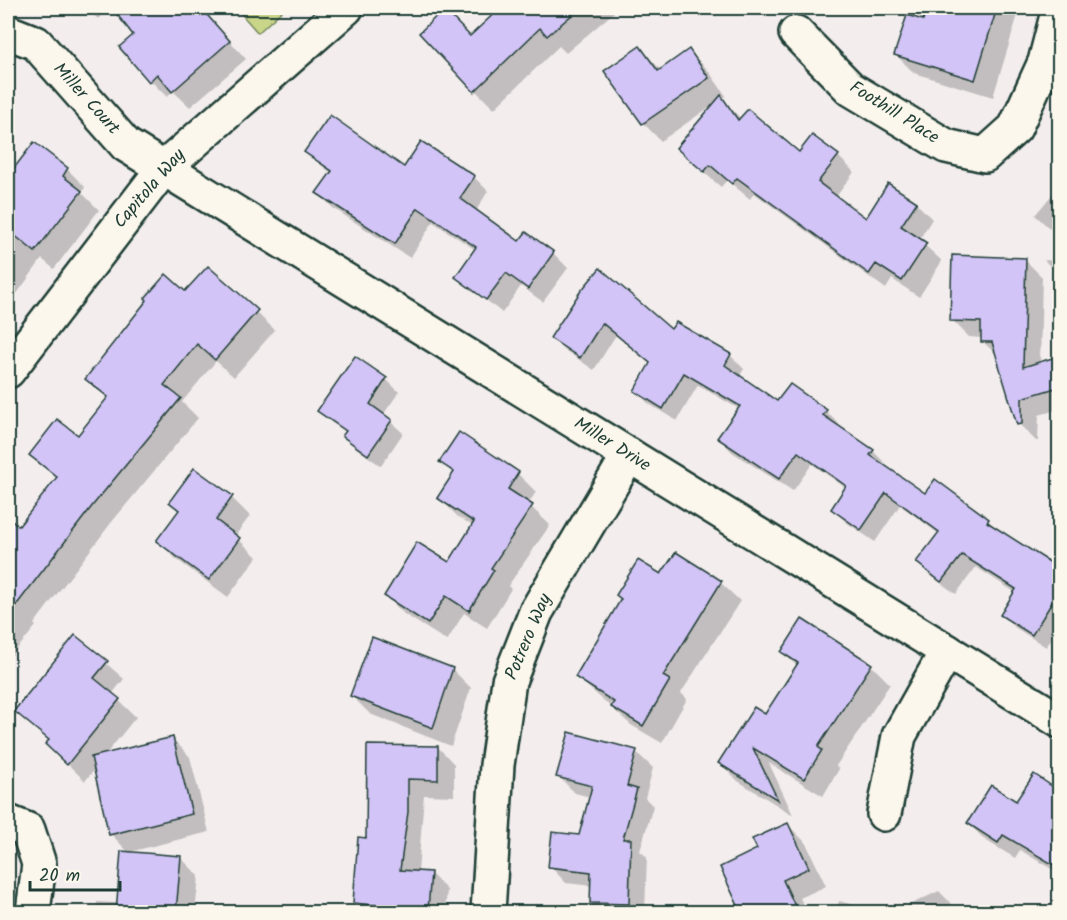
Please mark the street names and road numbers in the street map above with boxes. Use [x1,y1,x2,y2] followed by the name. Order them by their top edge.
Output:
[45,56,127,143] street label: Miller Court
[843,74,945,152] street label: Foothill Place
[107,142,194,236] street label: Capitola Way
[568,410,656,480] street label: Miller Drive
[498,589,560,685] street label: Potrero Way

